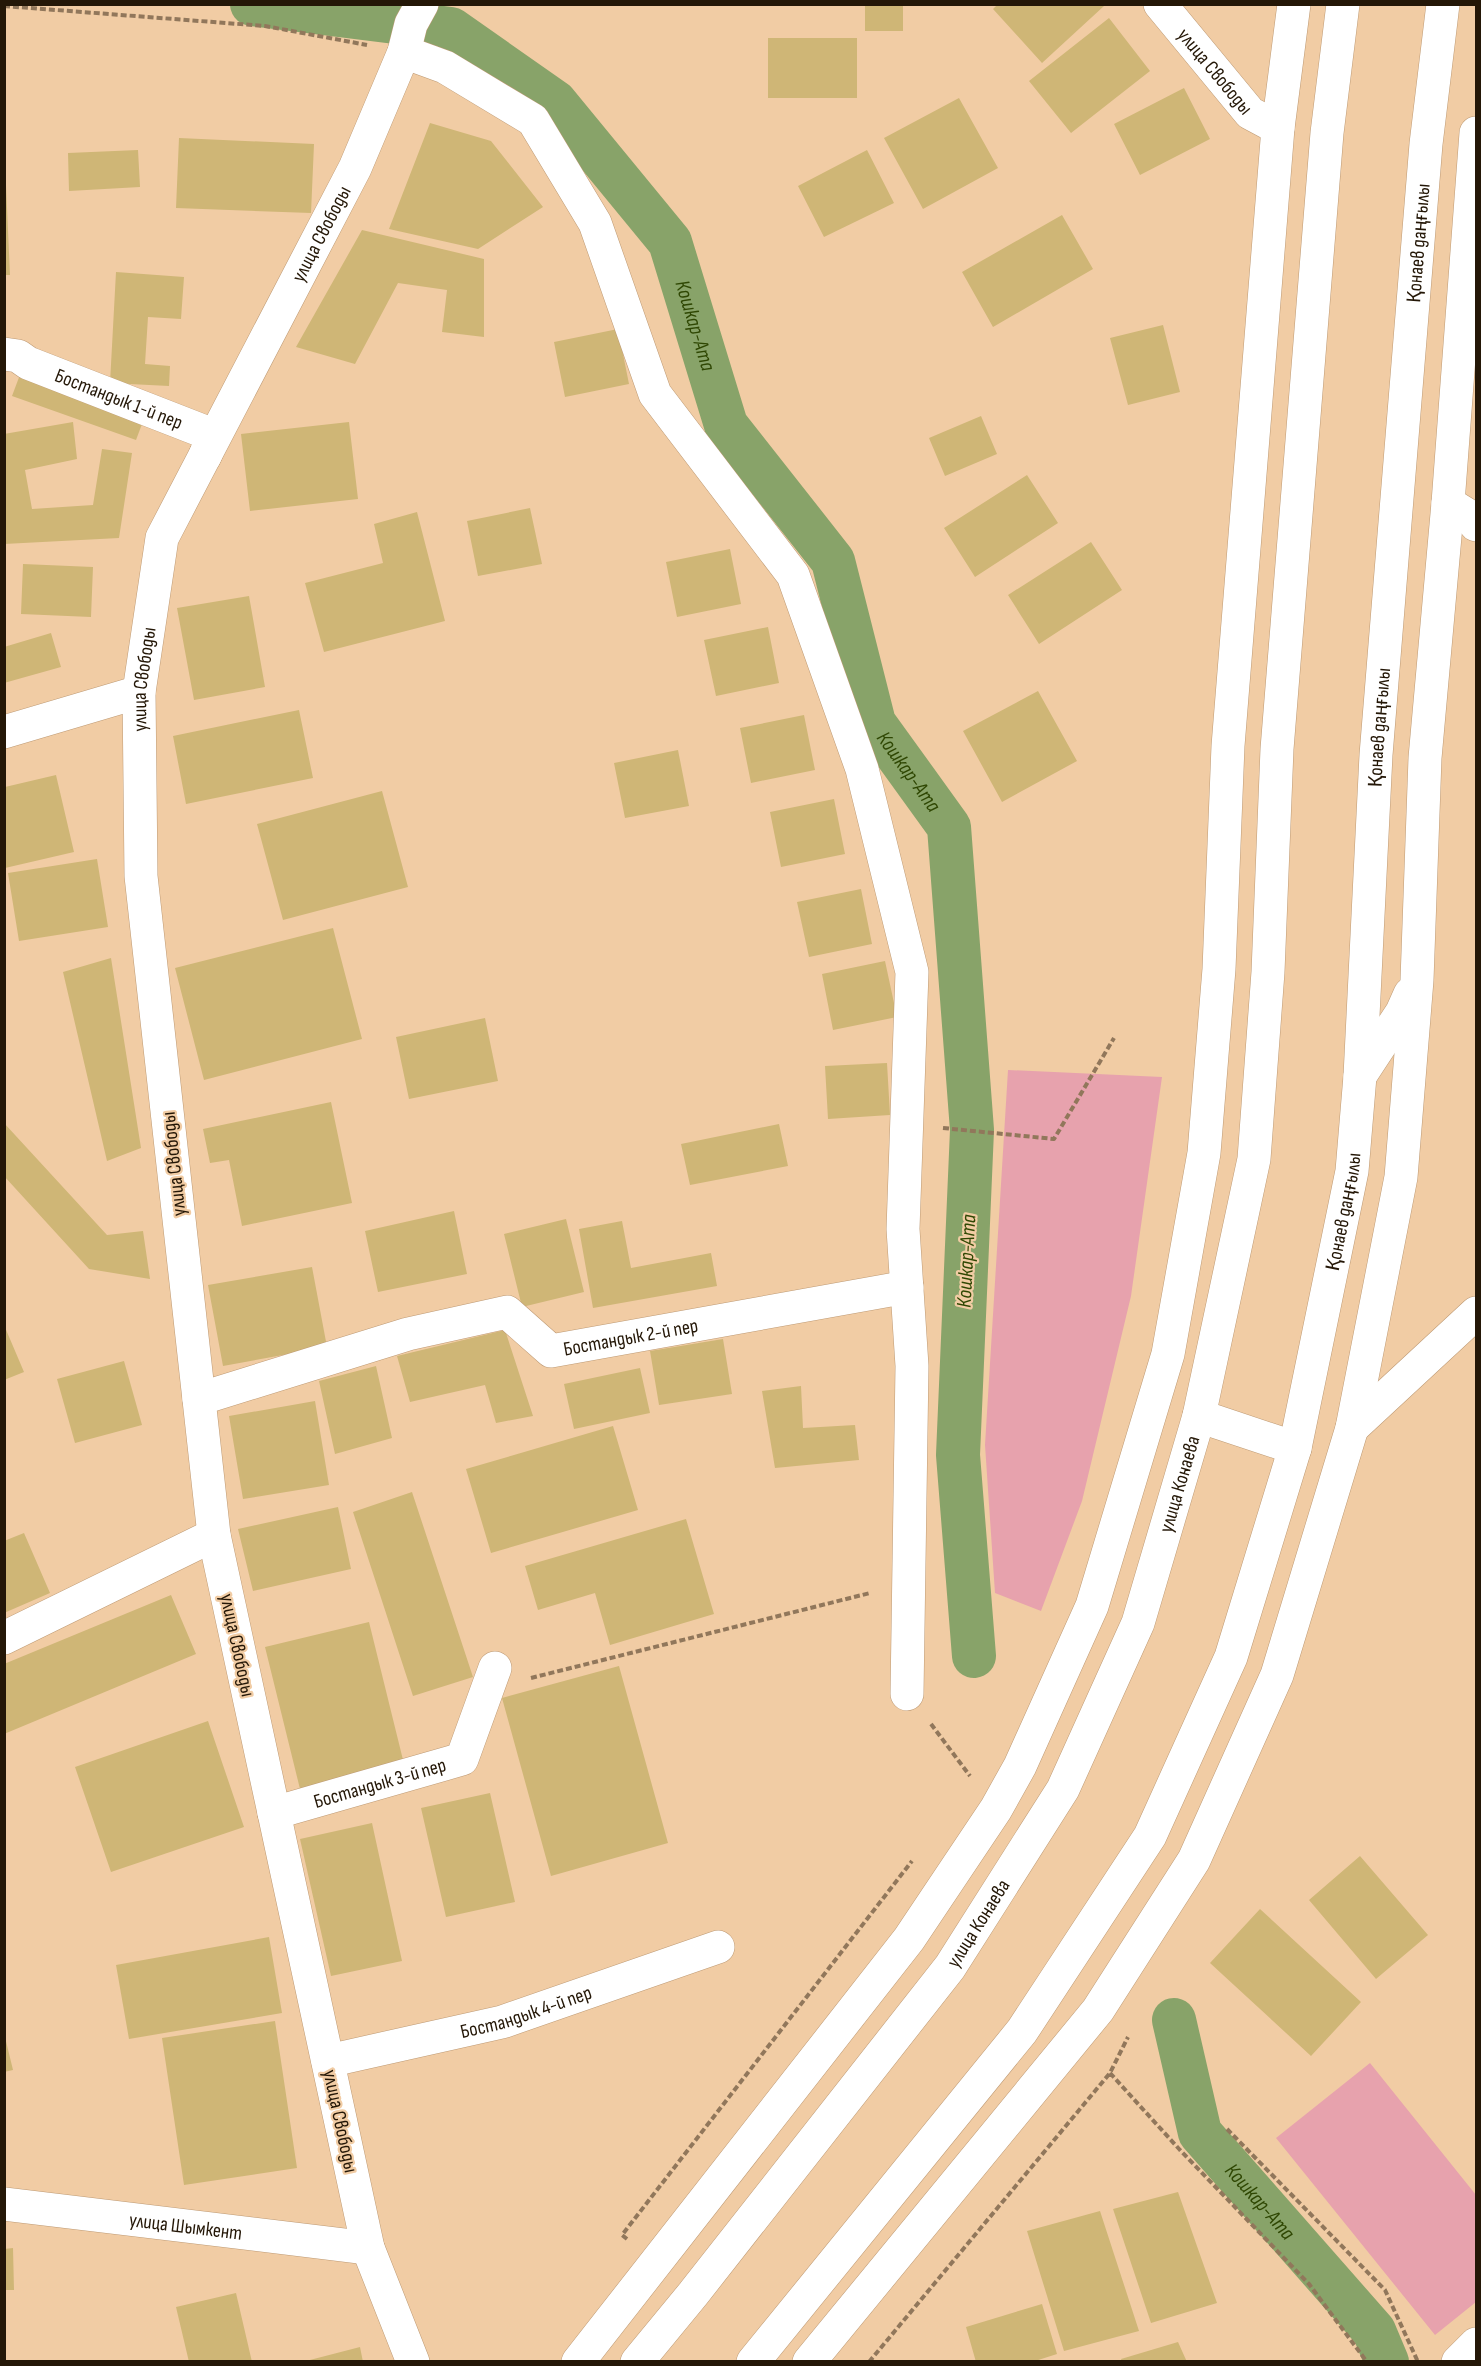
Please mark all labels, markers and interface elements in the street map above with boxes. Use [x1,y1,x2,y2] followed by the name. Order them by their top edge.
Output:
[1172,24,1257,120] street label: улица Свободы
[287,182,357,286] street label: улица Свободы
[1402,183,1436,304] street label: Қонаев даңғылы
[669,277,721,374] water label: Кошкар-Ата
[51,364,186,435] street label: Бостандык 1-й пер
[128,626,162,732] street label: улица Свободы
[1363,667,1396,788] street label: Қонаев даңғылы
[871,727,946,817] water label: Кошкар-Ата
[157,1111,191,1217] street label: улица Свободы
[1321,1152,1366,1273] street label: Қонаев даңғылы
[952,1213,981,1308] water label: Кошкар-Ата
[562,1314,700,1362] street label: Бостандык 2-й пер
[1154,1433,1206,1535] street label: улица Конаева
[214,1591,260,1699] street label: улица Свободы
[311,1753,449,1814] street label: Бостандык 3-й пер
[942,1875,1016,1972] street label: улица Конаева
[458,1981,595,2044] street label: Бостандык 4-й пер
[317,2067,363,2175] street label: улица Свободы
[1220,2158,1300,2245] water label: Кошкар-Ата
[128,2208,243,2246] street label: улица Шымкент

